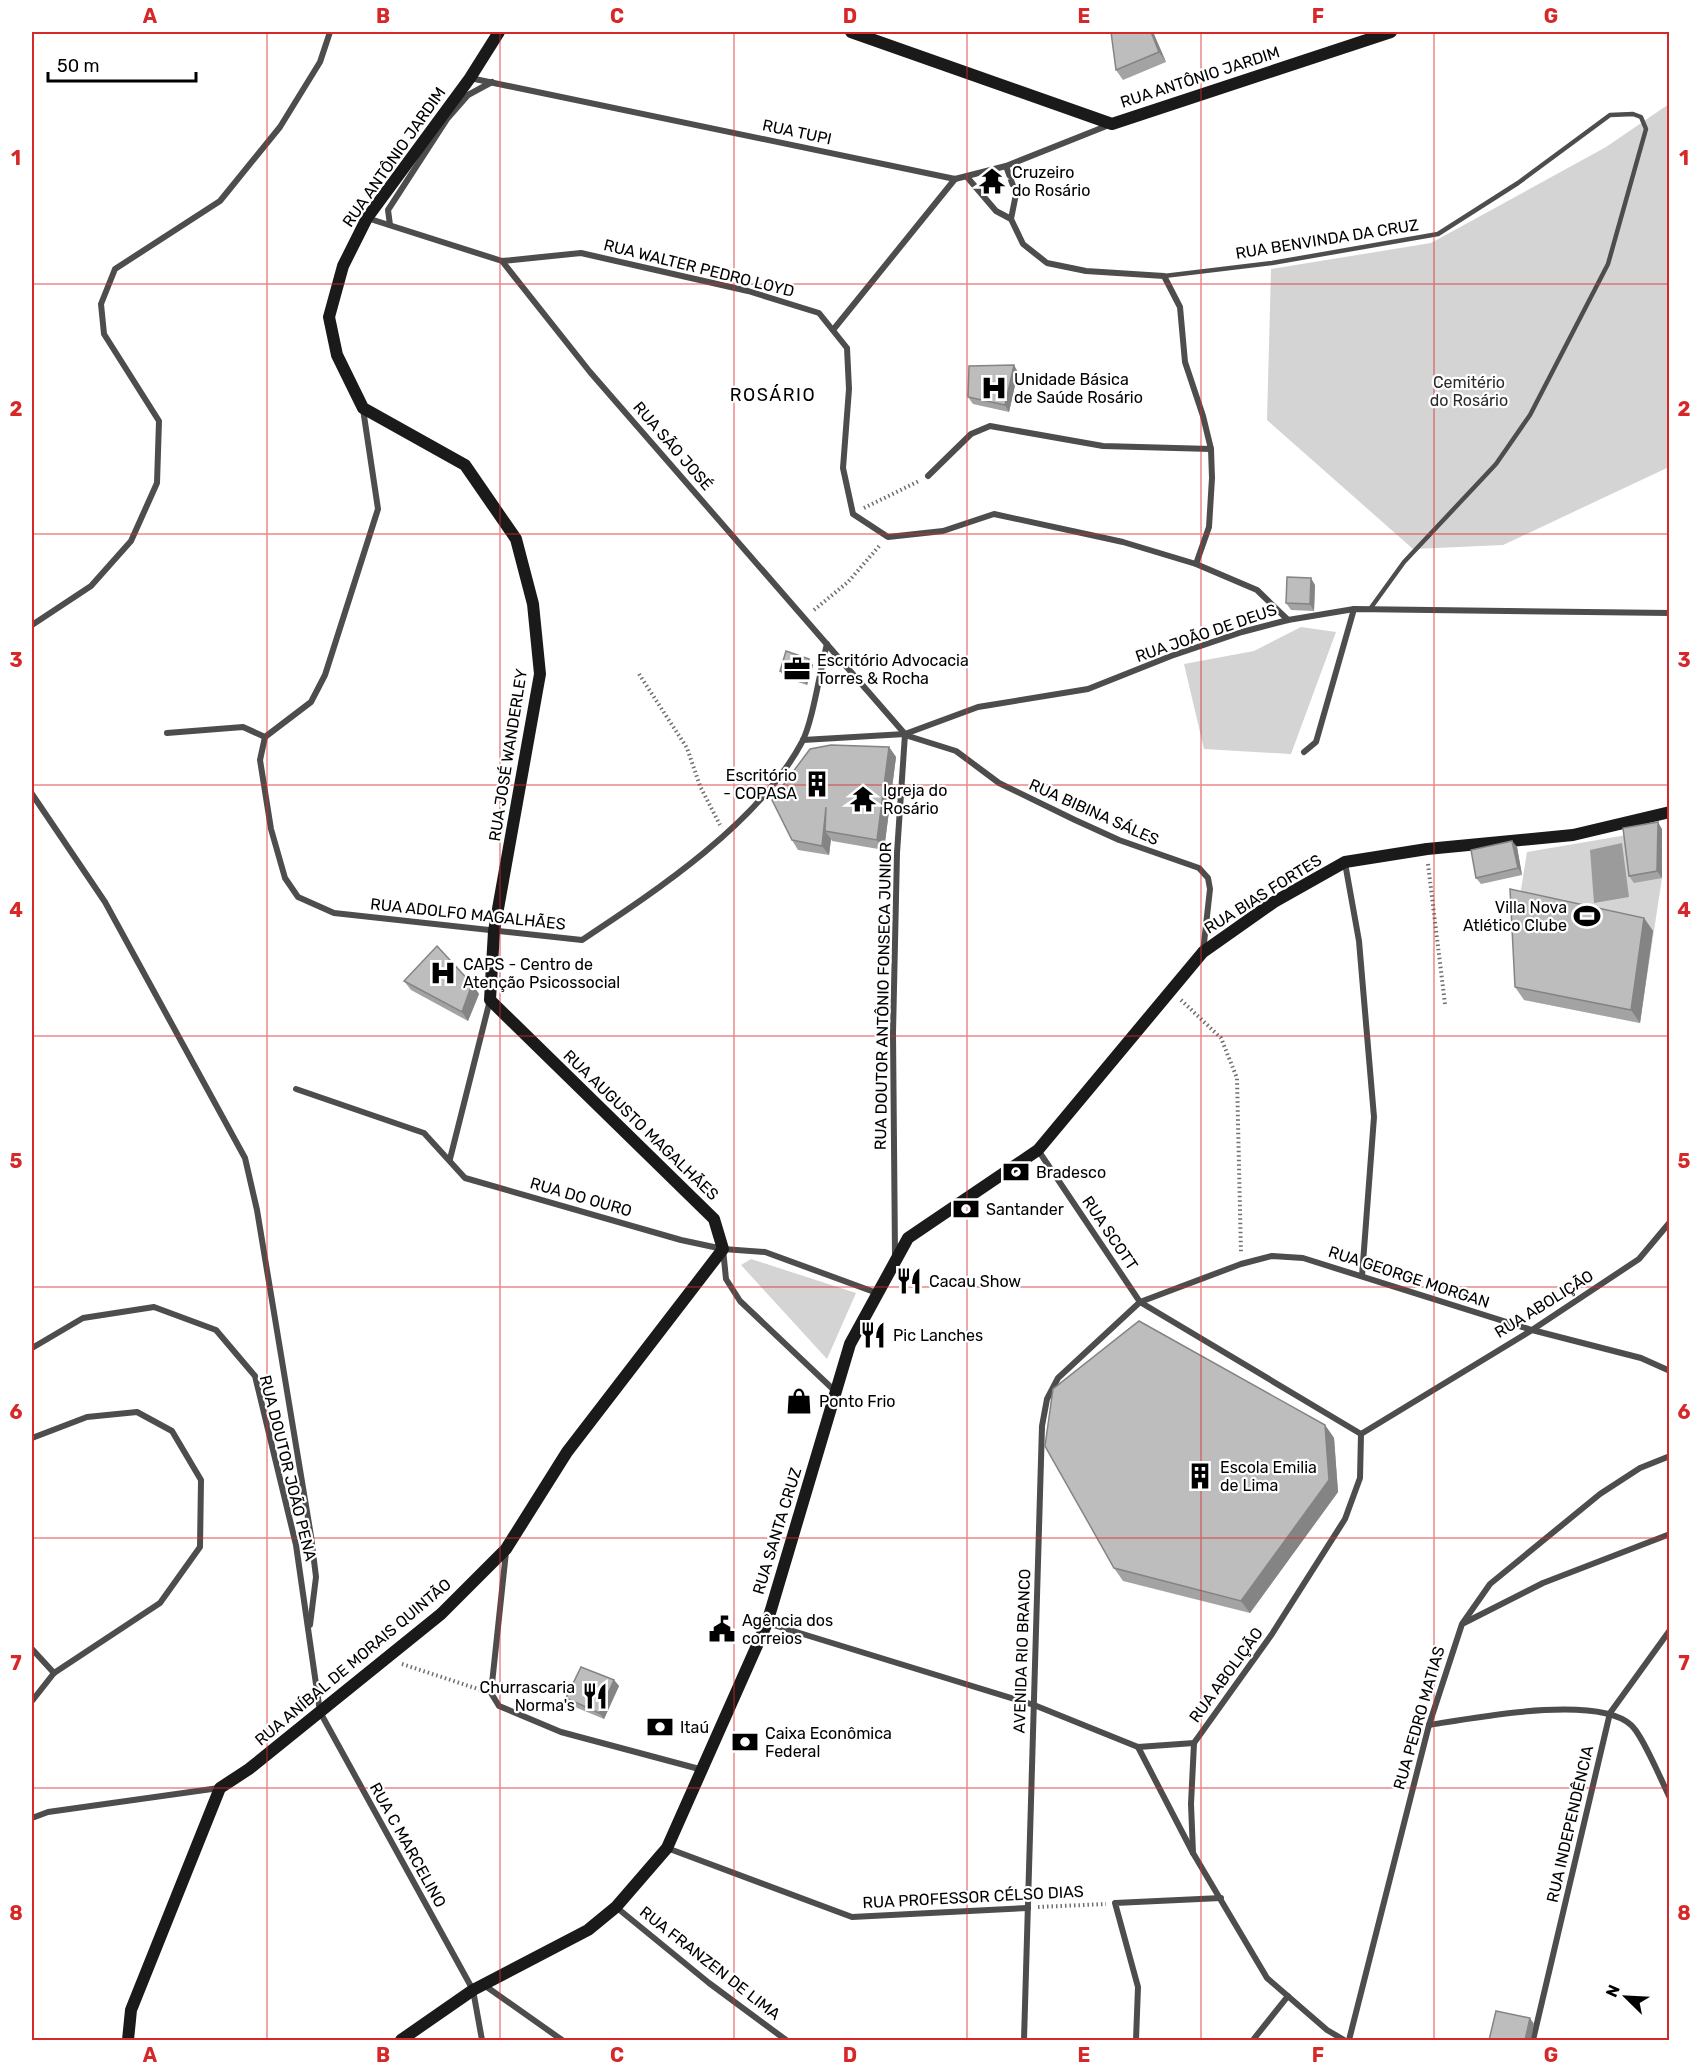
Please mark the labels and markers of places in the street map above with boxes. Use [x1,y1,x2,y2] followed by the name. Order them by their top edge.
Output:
[1012,163,1090,200] place label: Cruzeiro do Rosário
[977,166,1007,196] temple icon: Cruzeiro do Rosário
[1014,370,1143,407] place label: Unidade Básica de Saúde Rosário
[979,373,1009,403] hospital icon: Unidade Básica de Saúde Rosário
[817,651,969,688] place label: Escritório Advocacia Torres & Rocha
[782,654,812,684] office icon: Escritório Advocacia Torres & Rocha
[723,766,797,803] place label: Escritório - COPASA
[802,769,832,799] building icon: Escritório - COPASA
[883,781,947,818] place label: Igreja do Rosário
[848,784,878,814] temple icon: Igreja do Rosário
[1463,898,1567,935] place label: Villa Nova Atlético Clube
[1572,901,1602,931] sports icon: Villa Nova Atlético Clube
[463,955,620,992] place label: CAPS - Centro de Atenção Psicossocial
[428,958,458,988] hospital icon: CAPS - Centro de Atenção Psicossocial
[1001,1157,1031,1187] bank icon: Bradesco
[1036,1163,1106,1182] place label: Bradesco
[951,1194,981,1224] bank icon: Santander
[986,1200,1064,1219] place label: Santander
[894,1266,924,1296] restaurant icon: Cacau Show
[929,1272,1021,1291] place label: Cacau Show
[858,1320,888,1350] restaurant icon: Pic Lanches
[893,1326,983,1345] place label: Pic Lanches
[784,1386,814,1416] shop icon: Ponto Frio
[819,1392,896,1411] place label: Ponto Frio
[1220,1458,1317,1495] place label: Escola Emilia de Lima
[1185,1461,1215,1491] building icon: Escola Emilia de Lima
[742,1611,833,1648] place label: Agência dos correios
[707,1614,737,1644] public building icon: Agência dos correios
[479,1678,575,1715] place label: Churrascaria Norma's
[580,1681,610,1711] restaurant icon: Churrascaria Norma's
[645,1712,675,1742] bank icon: Itaú
[680,1718,709,1737] place label: Itaú
[765,1724,892,1761] place label: Caixa Econômica Federal
[730,1727,760,1757] bank icon: Caixa Econômica Federal

